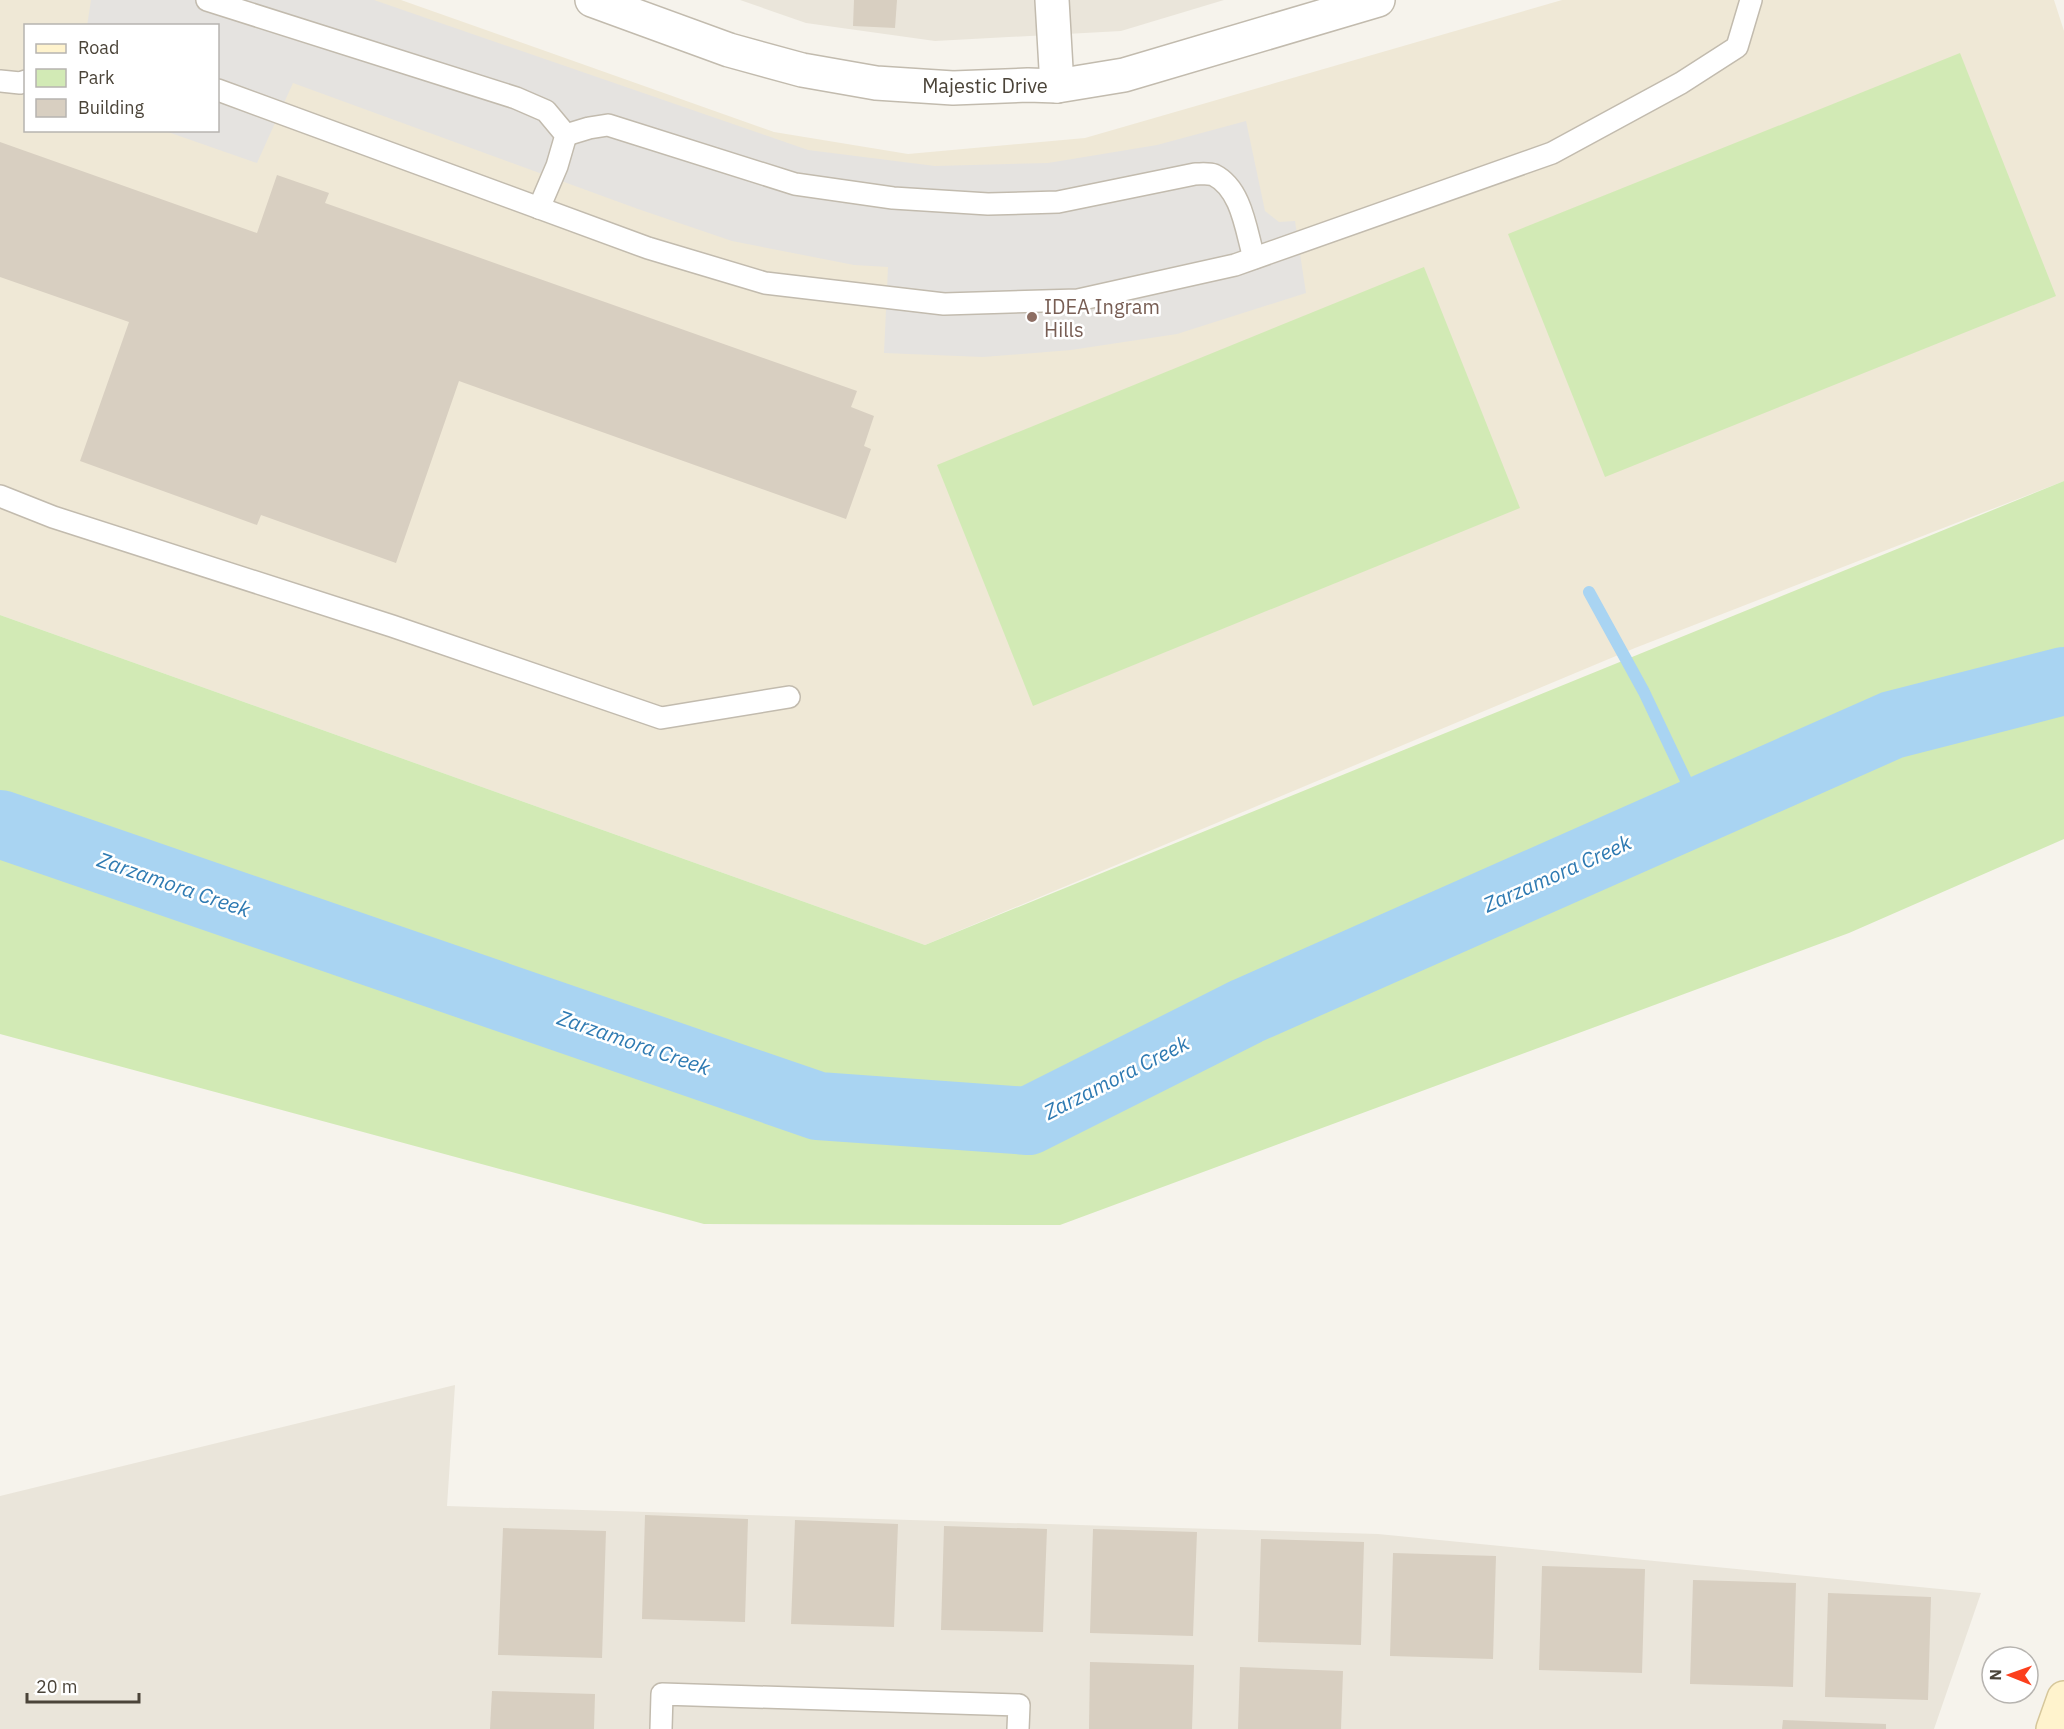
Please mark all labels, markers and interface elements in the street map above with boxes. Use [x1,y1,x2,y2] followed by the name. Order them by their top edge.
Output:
[24,24,219,132] legend
[78,36,119,59] text: Road
[78,66,115,89] text: Park
[922,72,1048,99] street label: Majestic Drive
[78,96,145,119] text: Building
[1044,293,1160,343] place label: IDEA Ingram Hills
[1025,310,1039,324] marker: IDEA Ingram Hills
[1478,827,1636,919] water label: Zarzamora Creek
[93,845,255,924] water label: Zarzamora Creek
[553,1003,715,1082] water label: Zarzamora Creek
[1038,1028,1194,1126] water label: Zarzamora Creek
[1980,1645,2040,1705] north arrow
[27,1666,140,1704] scale bar
[1985,1669,2005,1681] text: N
[36,1675,78,1698] text: 20 m

